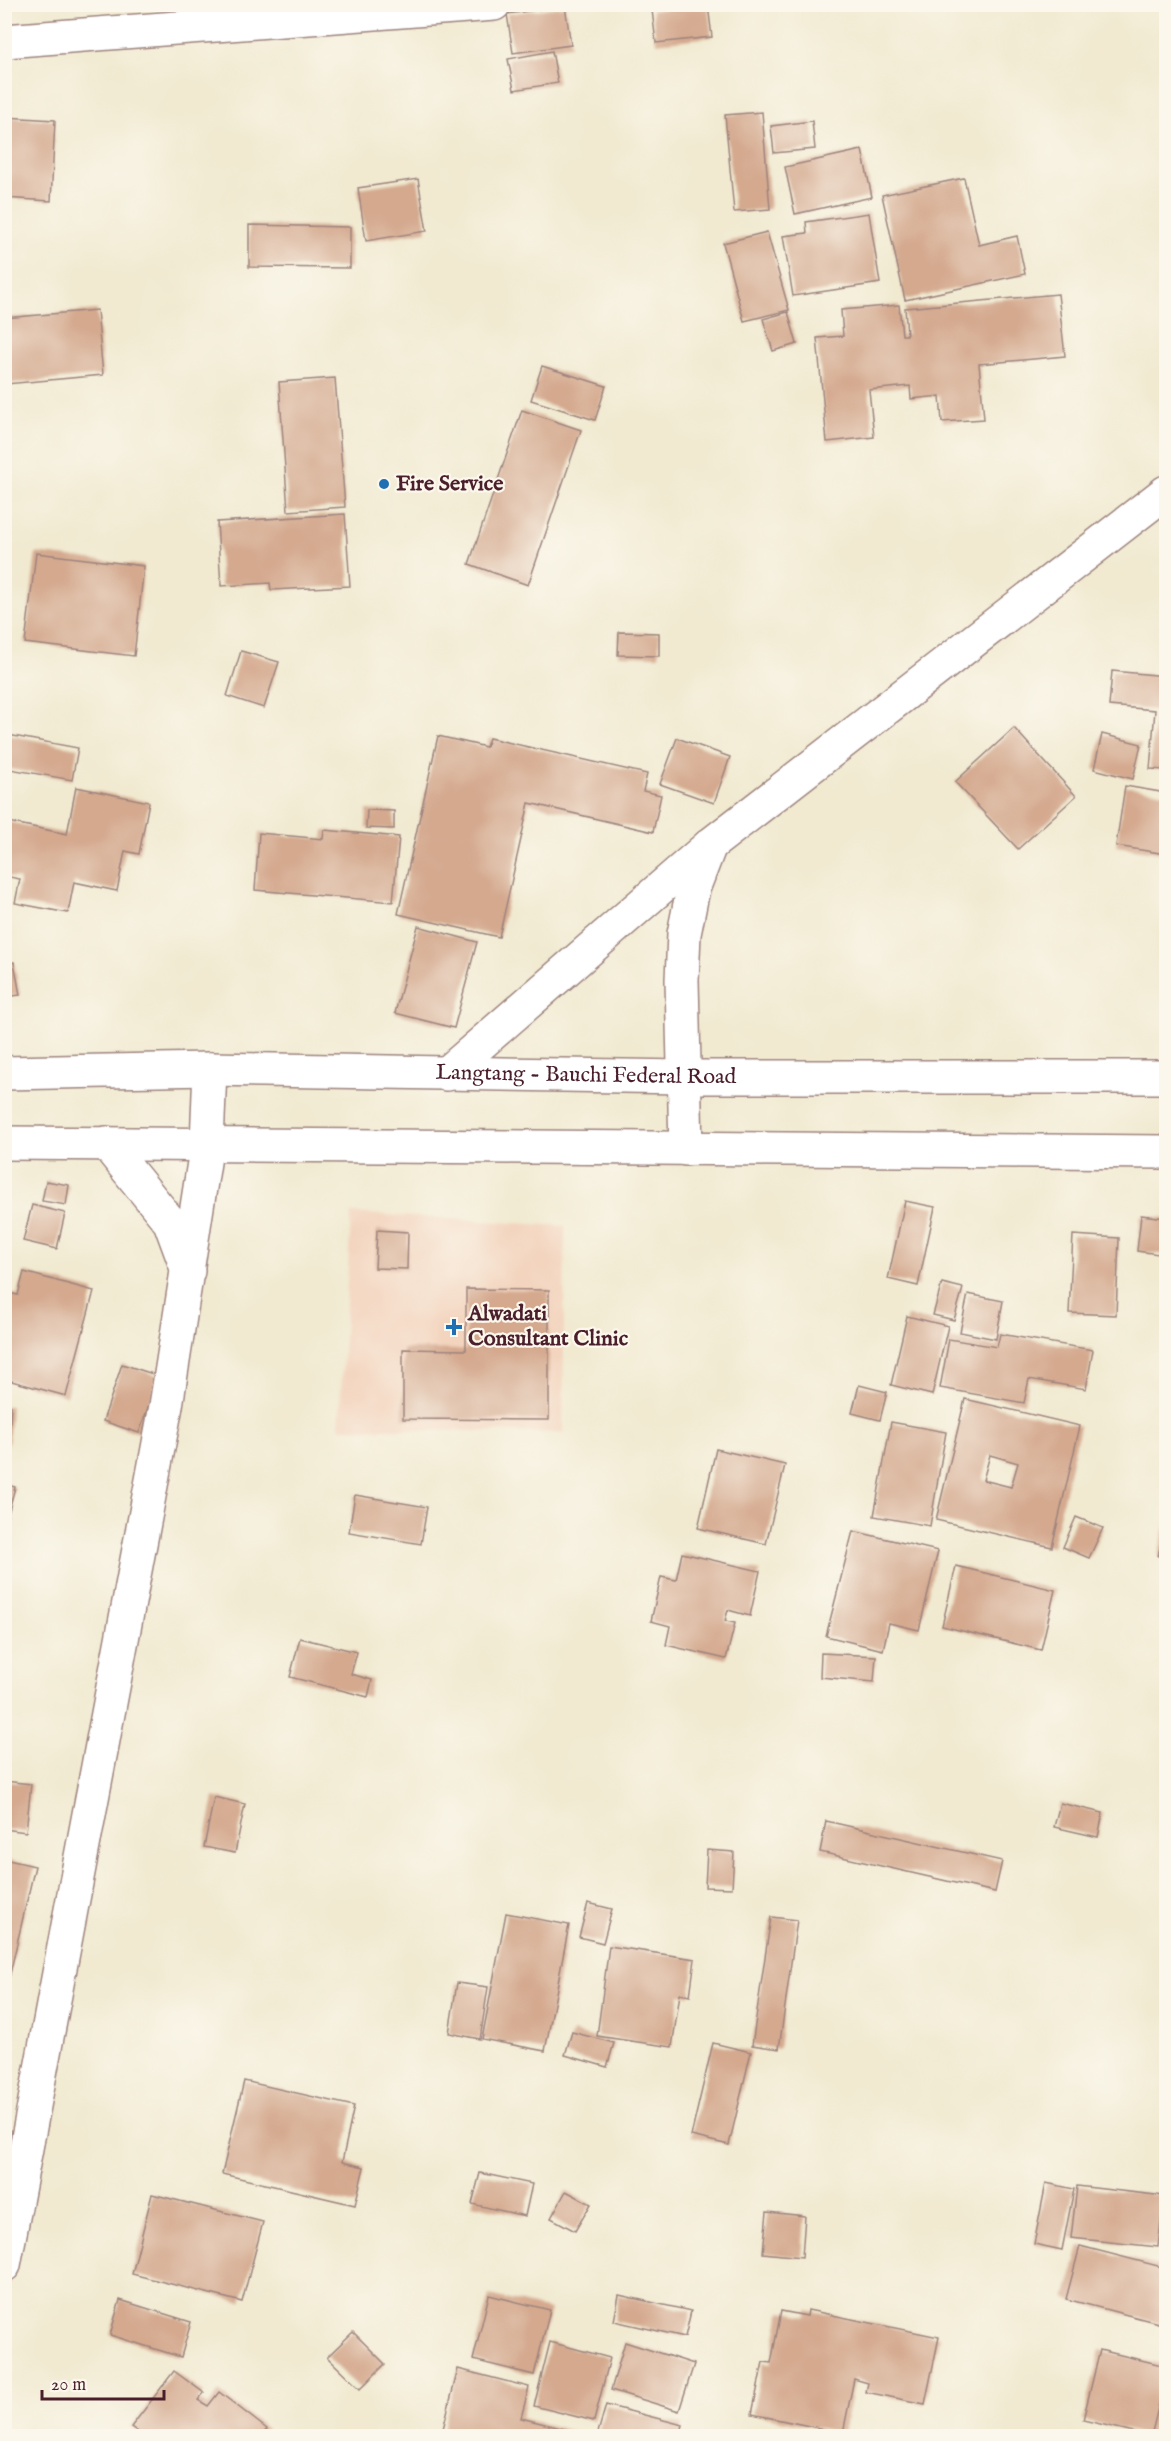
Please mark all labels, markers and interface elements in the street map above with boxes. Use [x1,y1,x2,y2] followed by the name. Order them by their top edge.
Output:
[396,470,503,498] place label: Fire Service
[377,477,391,491] marker: Fire Service
[435,1059,737,1091] street label: Langtang - Bauchi Federal Road
[467,1300,629,1353] place label: Alwadati Consultant Clinic
[445,1318,463,1336] marker: Alwadati Consultant Clinic
[42,2363,164,2401] scale bar
[51,2374,86,2397] text: 20 m

